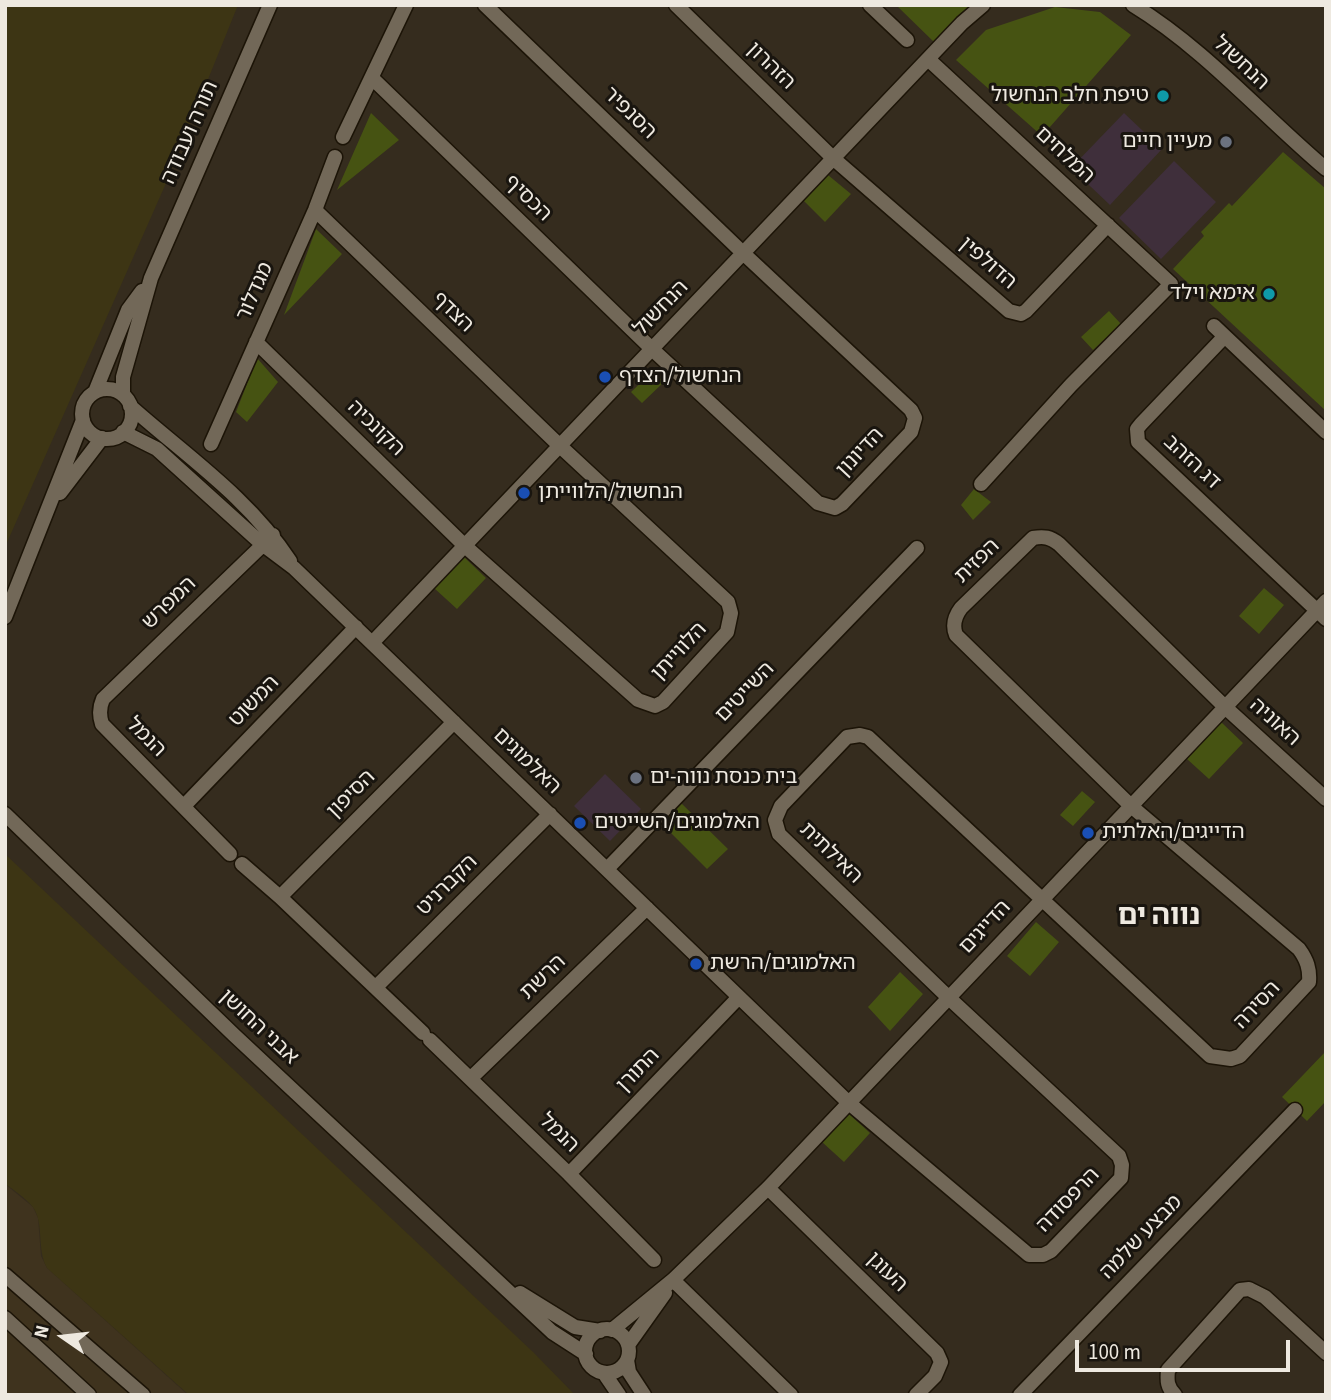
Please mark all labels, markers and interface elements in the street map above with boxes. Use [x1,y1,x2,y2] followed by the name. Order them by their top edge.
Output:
[1207,32,1273,96] street label: הנחשול
[741,38,799,96] street label: הזהרון
[157,78,225,188] street label: תורה ועבודה
[597,83,661,145] street label: הסנפיר
[991,83,1149,109] place label: טיפת חלב הנחשול
[1155,88,1171,104] marker: טיפת חלב הנחשול
[1029,122,1099,190] street label: המלחים
[1122,129,1212,155] place label: מעיין חיים
[1218,134,1234,150] marker: מעיין חיים
[498,170,556,228] street label: הכסיף
[953,232,1021,296] street label: הדולפין
[232,259,280,325] street label: מגדלור
[629,276,695,342] street label: הנחשול
[1170,281,1255,307] place label: אימא וילד
[1261,286,1277,302] marker: אימא וילד
[426,287,478,339] street label: הצדף
[619,364,742,390] place label: הנחשול/הצדף
[597,369,613,385] marker: הנחשול/הצדף
[341,396,409,462] street label: הקונכיה
[832,423,890,483] street label: הדיונון
[1157,430,1225,496] street label: דג הזהב
[538,480,683,506] place label: הנחשול/הלווייתן
[516,485,532,501] marker: הנחשול/הלווייתן
[950,535,1006,589] street label: הפזית
[138,572,202,636] street label: המפרש
[647,618,713,686] street label: הלווייתן
[711,658,781,728] street label: השייטים
[225,671,285,733] street label: המשוט
[1244,694,1304,752] street label: האוניה
[120,713,170,763] street label: הנמל
[487,724,565,800] street label: האלמוגים
[650,765,797,791] place label: בית כנסת נווה-ים
[323,766,381,824] street label: הסיפון
[628,770,644,786] marker: בית כנסת נווה-ים
[594,810,760,836] place label: האלמוגים/השייטים
[572,815,588,831] marker: האלמוגים/השייטים
[793,818,867,890] street label: האילתית
[1102,820,1245,846] place label: הדייגים/האלתית
[1080,825,1096,841] marker: הדייגים/האלתית
[412,850,484,922] street label: הקברניט
[955,896,1017,960] street label: הדייגים
[1118,901,1200,935] district label: נווה ים
[516,950,572,1006] street label: הרשת
[710,951,856,977] place label: האלמוגים/הרשת
[688,956,704,972] marker: האלמוגים/הרשת
[1229,977,1287,1035] street label: הסירה
[213,985,303,1071] street label: אבני החושן
[612,1044,666,1098] street label: התורן
[533,1109,583,1159] street label: הנמל
[1032,1163,1106,1239] street label: הרפסודה
[1096,1191,1188,1285] street label: מבצע שלמה
[860,1248,912,1298] street label: העוגן
[28,1302,98,1372] north arrow
[28,1322,57,1341] text: N
[1079,1326,1294,1370] scale bar
[1088,1337,1141,1367] text: 100 m

